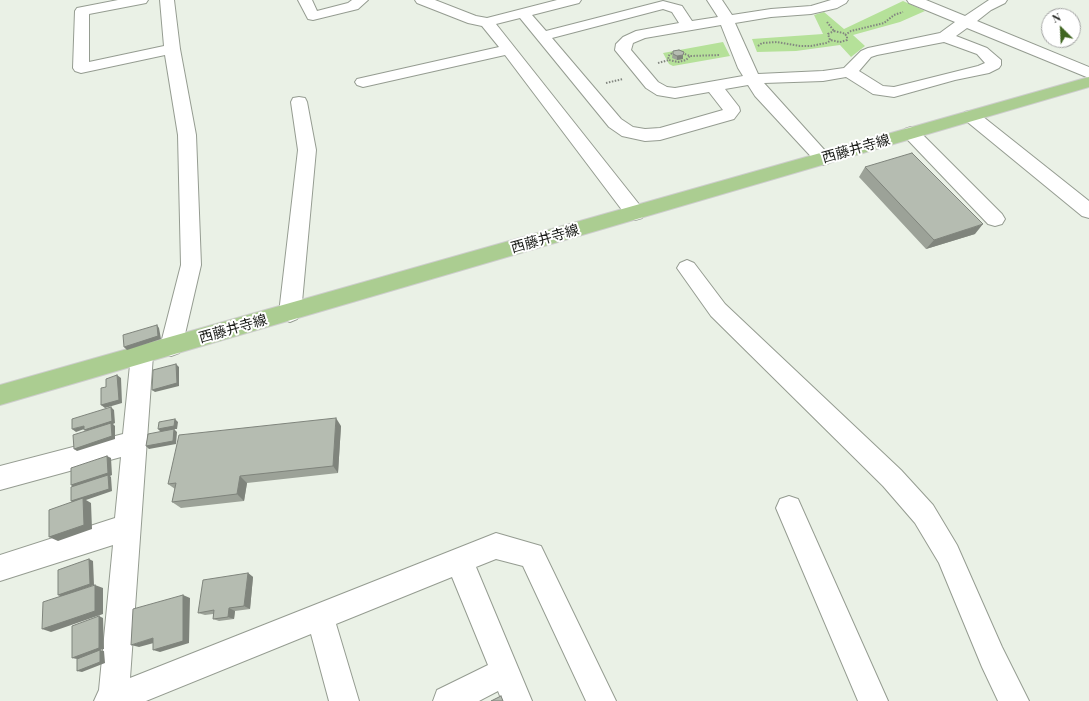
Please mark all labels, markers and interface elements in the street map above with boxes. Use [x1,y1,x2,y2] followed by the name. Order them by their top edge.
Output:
[1041,8,1081,48] north arrow
[1050,9,1063,26] text: N
[820,131,892,167] street label: 西藤井寺線
[509,221,581,257] street label: 西藤井寺線
[197,311,269,347] street label: 西藤井寺線

